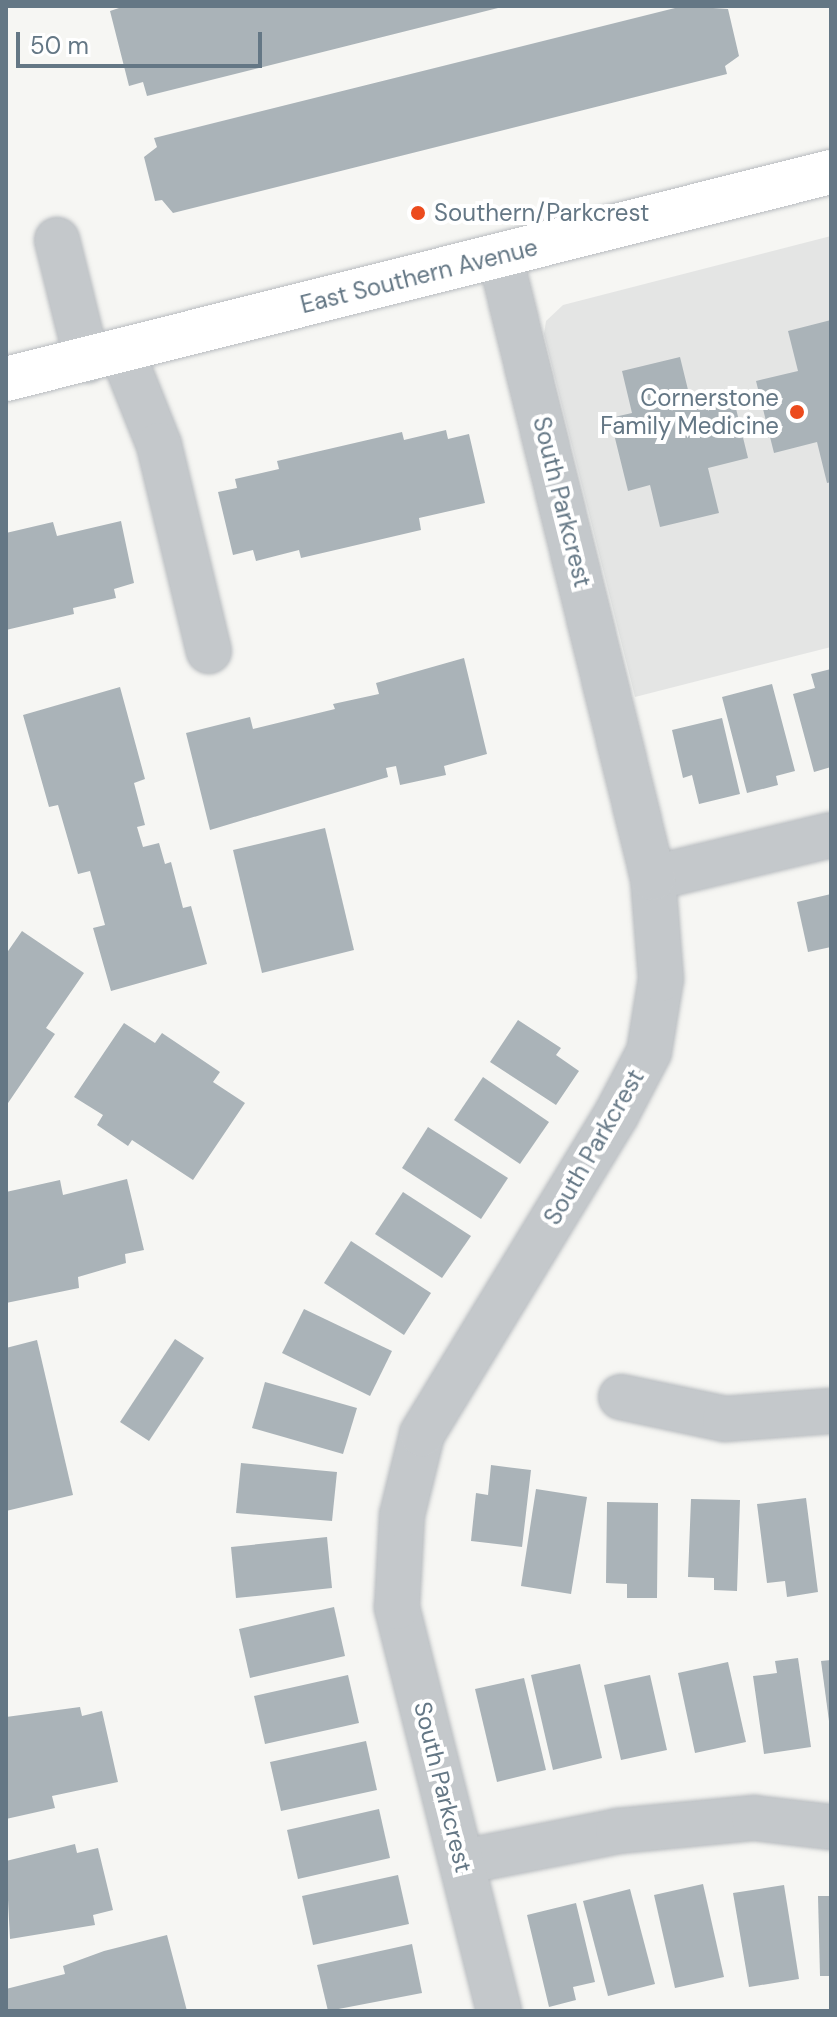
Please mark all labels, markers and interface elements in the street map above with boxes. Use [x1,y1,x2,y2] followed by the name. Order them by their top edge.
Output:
[20,16,266,66] scale bar
[30,30,89,61] text: 50 m
[434,199,649,227] place label: Southern/Parkcrest
[409,204,427,222] marker: Southern/Parkcrest
[297,233,541,319] street label: East Southern Avenue
[600,384,779,440] place label: Cornerstone Family Medicine
[786,401,808,423] marker: Cornerstone Family Medicine
[527,414,597,590] street label: South Parkcrest
[538,1064,650,1230] street label: South Parkcrest
[408,1699,478,1875] street label: South Parkcrest

